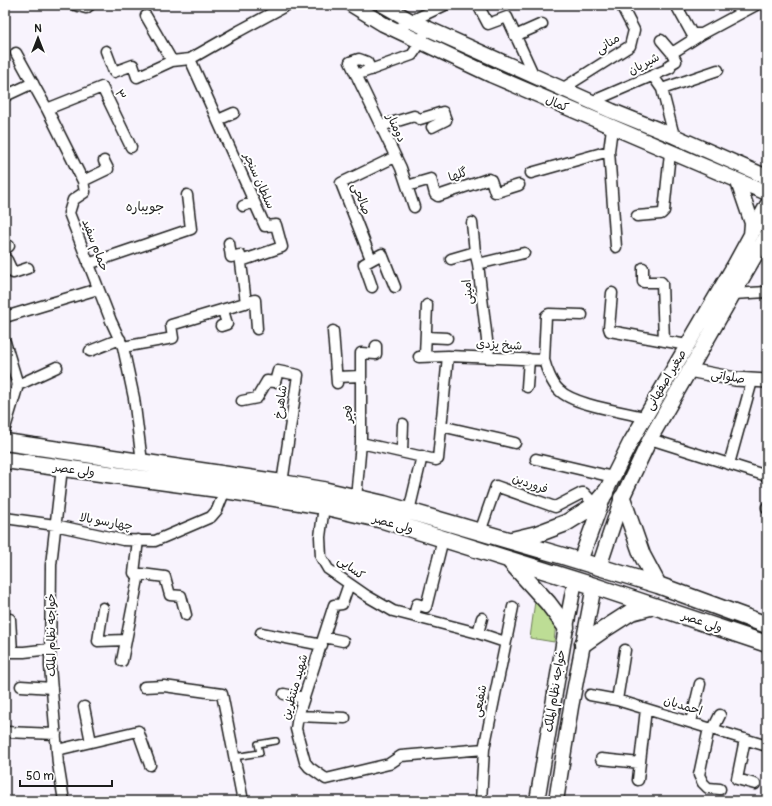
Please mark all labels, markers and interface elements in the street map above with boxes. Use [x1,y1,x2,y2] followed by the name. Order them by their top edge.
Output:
[18,18,58,58] north arrow
[34,22,42,35] text: N
[593,31,623,57] street label: منانی
[626,50,662,78] street label: شیریان
[111,87,129,103] street label: ۳
[543,92,571,116] street label: کمال
[382,110,409,145] street label: دومنار
[240,150,278,211] street label: سلطان سنجر
[447,165,469,185] street label: گلها
[348,181,374,217] street label: صالحی
[126,199,164,215] district label: جویباره
[77,217,112,273] street label: حمام سفید
[459,278,477,305] street label: امینی
[475,336,523,355] street label: شیخ یزدی
[642,347,690,413] street label: صغیر اصفهانی
[710,367,746,387] street label: صلواتی
[271,384,292,420] street label: شاهرخ
[341,405,356,424] street label: فجر
[51,460,96,480] street label: ولی عصر
[510,471,550,497] street label: فروردین
[78,510,134,534] street label: چهارسو بالا
[370,511,415,537] street label: ولی عصر
[334,553,368,583] street label: کسایی
[44,593,60,677] street label: خواجه نظام الملک
[679,608,724,636] street label: ولی عصر
[541,649,570,734] street label: خواجه نظام الملک
[278,652,312,722] street label: شهید منتظرین
[470,683,490,719] street label: شفیعی
[662,693,704,719] street label: احمدیان
[20,762,112,788] scale bar
[26,769,54,784] text: 50 m

